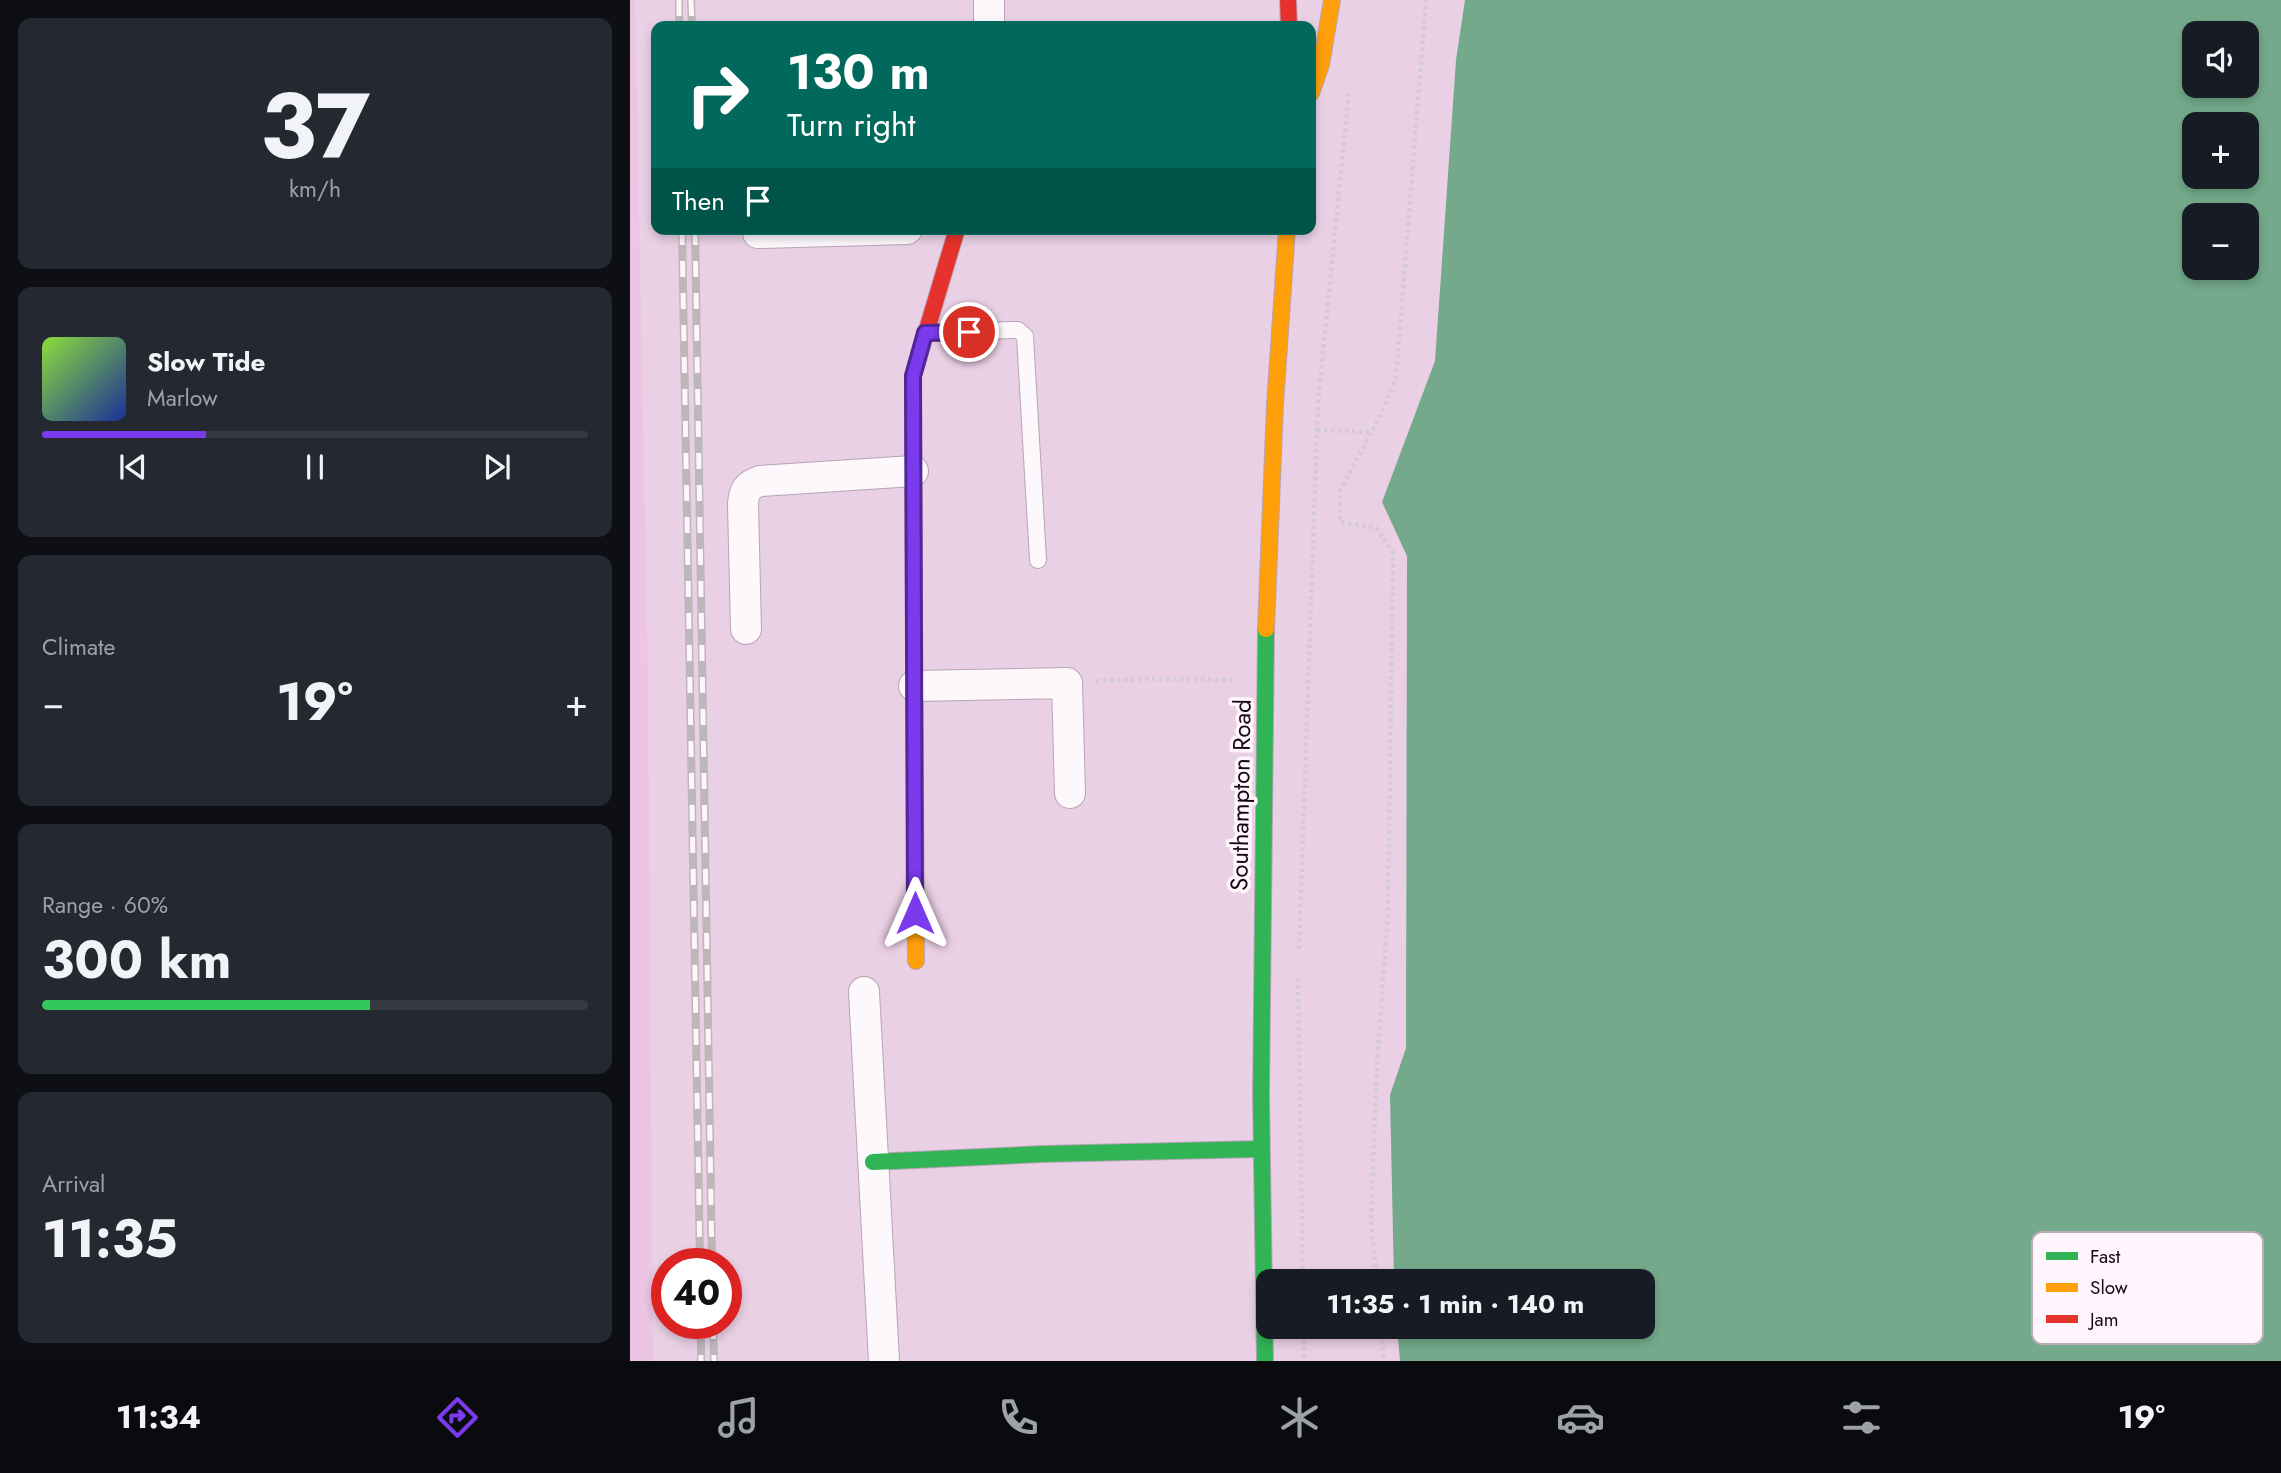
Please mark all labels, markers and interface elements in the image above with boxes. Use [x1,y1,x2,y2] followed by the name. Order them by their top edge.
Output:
[2182,21,2259,280] map controls
[2182,21,2259,98] button: sound
[787,37,930,107] text: 130 m
[672,49,763,140] icon: right
[260,61,370,192] text: 37
[787,102,916,148] text: Turn right
[2182,112,2259,189] button: +
[289,172,341,206] text: km/h
[672,182,725,220] text: Then
[739,182,777,220] icon: arrive
[2182,203,2259,280] button: −
[939,302,999,362] pin
[950,313,988,351] icon: arrive
[147,343,266,381] text: Slow Tide
[147,381,218,415] text: Marlow
[114,448,152,486] icon: previous
[296,448,334,486] icon: pause
[478,448,516,486] icon: next
[42,630,115,664] text: Climate
[276,664,353,740] text: 19°
[42,675,64,730] text: −
[565,675,588,730] text: +
[1221,699,1260,891] street label: Southampton Road
[878,876,952,950] position arrow
[42,888,168,922] text: Range · 60%
[42,922,231,998] text: 300 km
[42,1167,105,1201] text: Arrival
[42,1201,178,1277] text: 11:35
[2032,1232,2263,1344] legend
[2090,1243,2121,1270] text: Fast
[651,1248,742,1339] speed limit sign: 40
[2090,1274,2128,1301] text: Slow
[1327,1285,1584,1323] text: 11:35 · 1 min · 140 m
[2087,1306,2119,1333] text: Jam
[433,1393,482,1442] icon: directions
[714,1393,763,1442] icon: music
[994,1393,1043,1442] icon: phone
[1275,1393,1324,1442] icon: climate
[1556,1393,1605,1442] icon: car
[1837,1393,1886,1442] icon: filters
[116,1394,201,1440] text: 11:34
[2118,1394,2165,1440] text: 19°

